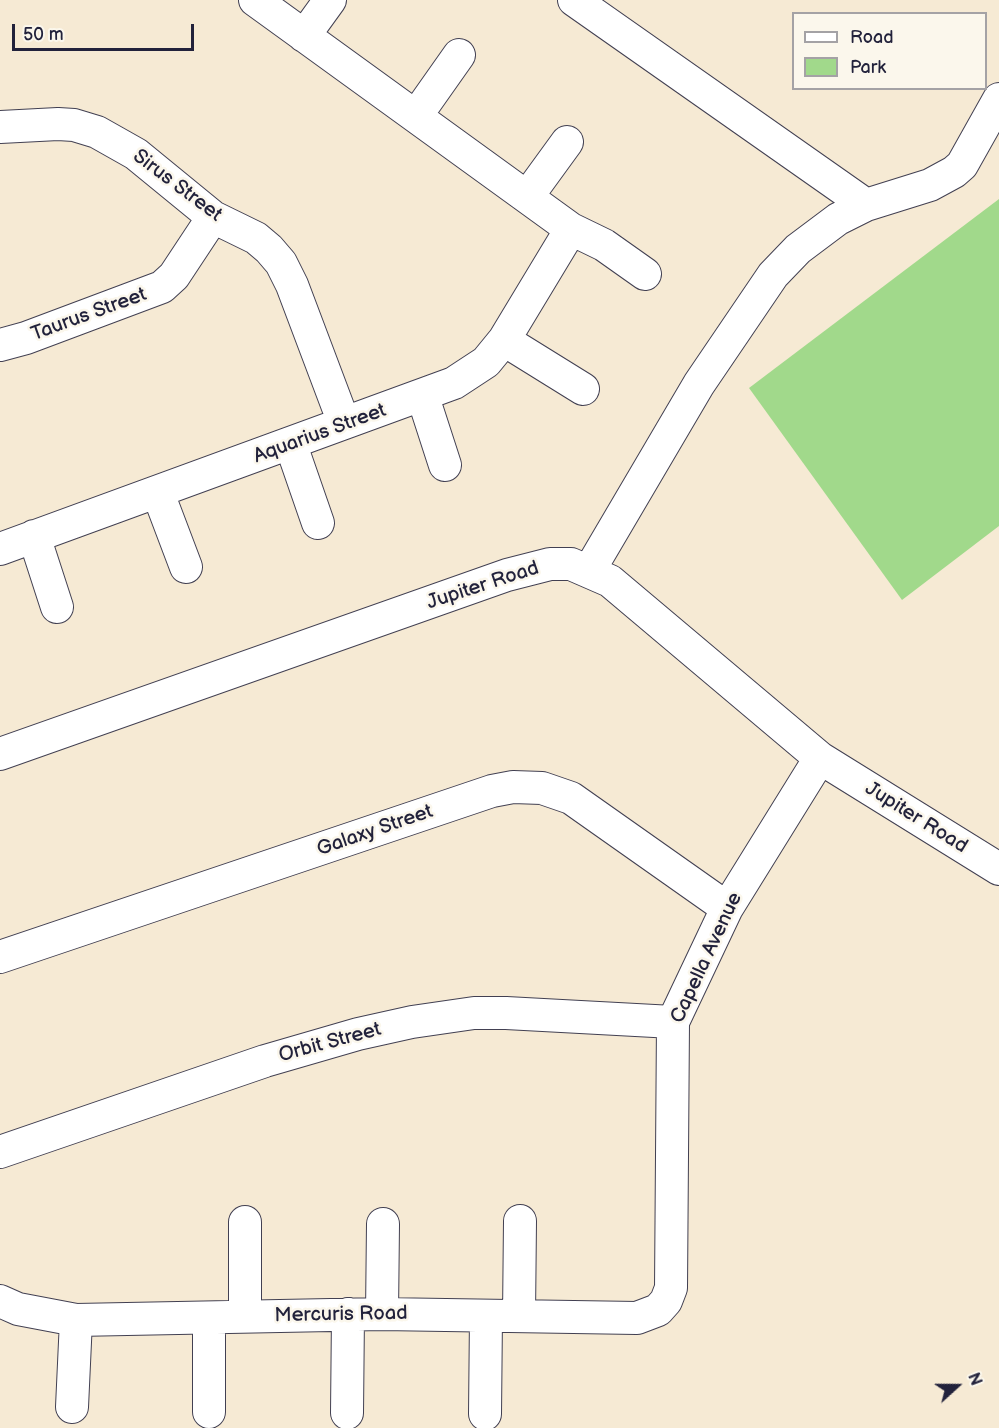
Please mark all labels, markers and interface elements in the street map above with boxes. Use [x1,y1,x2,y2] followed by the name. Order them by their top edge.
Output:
[15,12,196,50] scale bar
[792,12,987,90] legend
[23,24,64,45] text: 50 m
[850,27,894,48] text: Road
[850,57,886,78] text: Park
[128,145,226,227] street label: Sirus Street
[28,283,150,347] street label: Taurus Street
[250,399,390,469] street label: Aquarius Street
[424,557,542,615] street label: Jupiter Road
[860,777,972,859] street label: Jupiter Road
[314,800,436,862] street label: Galaxy Street
[666,889,748,1027] street label: Capella Avenue
[276,1018,384,1068] street label: Orbit Street
[274,1302,408,1328] street label: Mercuris Road
[927,1356,987,1416] north arrow
[963,1370,985,1388] text: N

